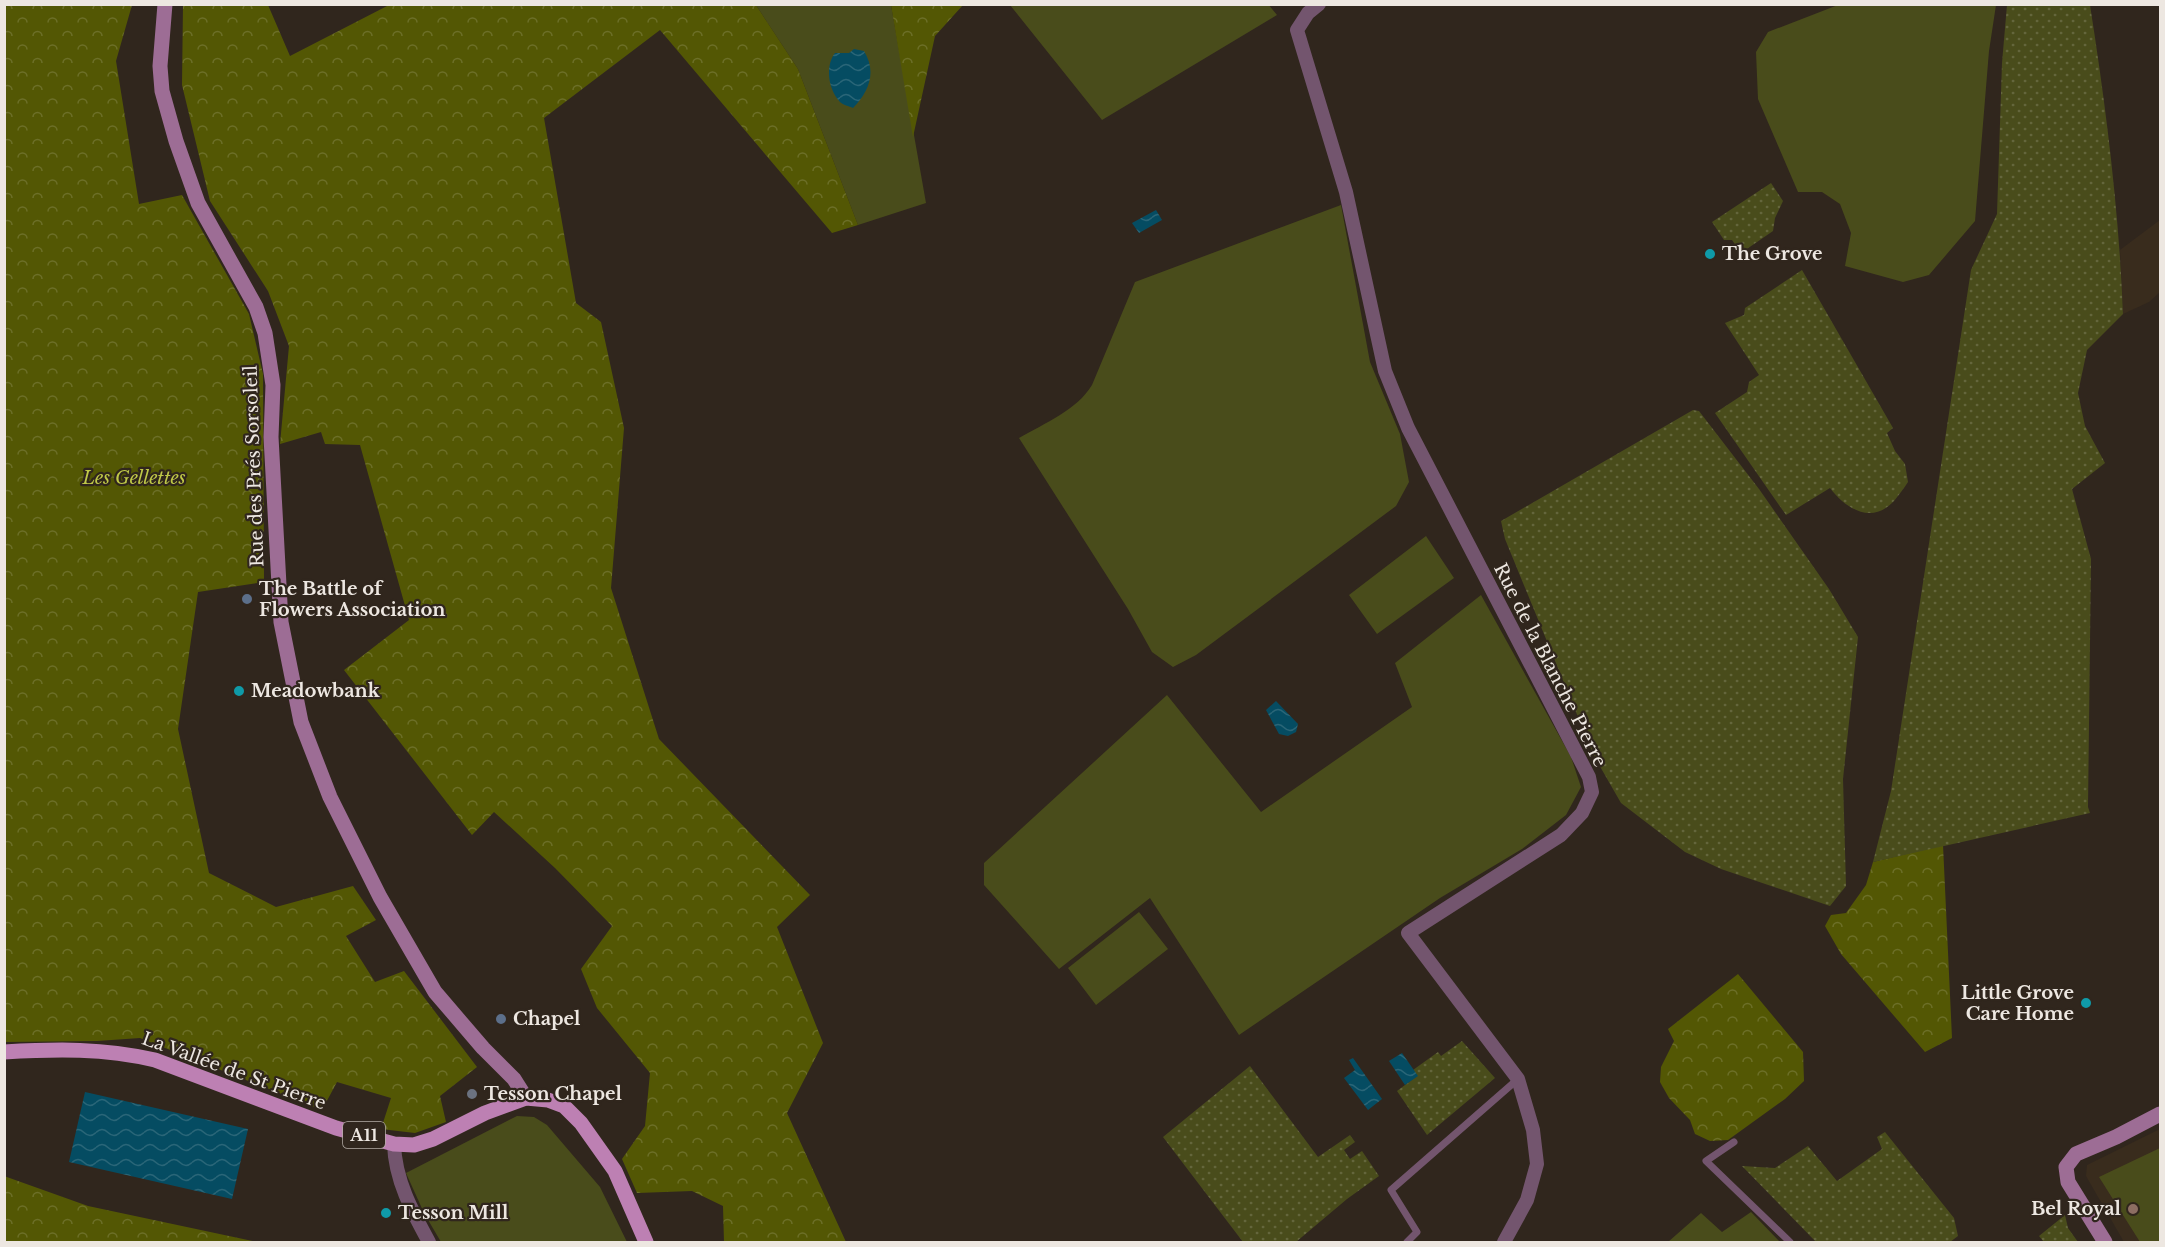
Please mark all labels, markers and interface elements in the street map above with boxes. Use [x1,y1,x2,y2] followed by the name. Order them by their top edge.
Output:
[1722,243,1823,265] place label: The Grove
[1703,247,1717,261] marker: The Grove
[239,365,269,567] street label: Rue des Prés Sorsoleil
[81,467,186,489] park label: Les Gellettes
[1489,559,1611,771] street label: Rue de la Blanche Pierre
[259,578,445,621] place label: The Battle of Flowers Association
[240,592,254,606] marker: The Battle of Flowers Association
[251,680,381,702] place label: Meadowbank
[232,684,246,698] marker: Meadowbank
[1961,982,2074,1025] place label: Little Grove Care Home
[2079,996,2093,1010] marker: Little Grove Care Home
[513,1008,581,1030] place label: Chapel
[494,1012,508,1026] marker: Chapel
[139,1027,329,1115] street label: La Vallée de St Pierre
[484,1083,623,1105] place label: Tesson Chapel
[465,1087,479,1101] marker: Tesson Chapel
[343,1122,385,1148] road number: A11
[2031,1198,2122,1220] place label: Bel Royal
[398,1202,509,1224] place label: Tesson Mill
[2126,1202,2140,1216] marker: Bel Royal
[379,1206,393,1220] marker: Tesson Mill

